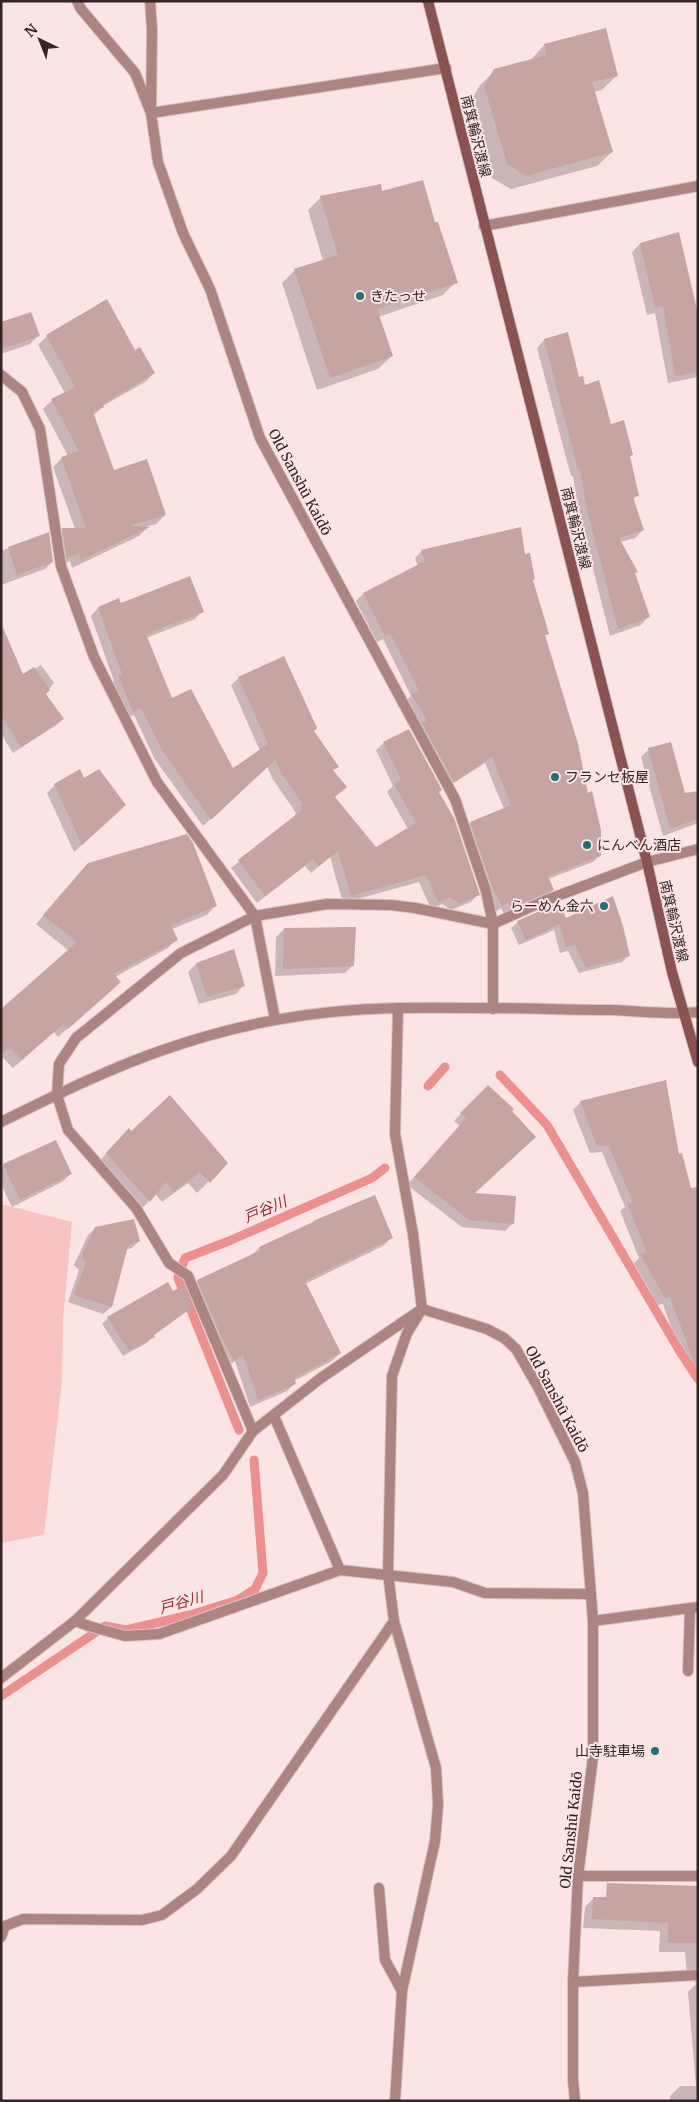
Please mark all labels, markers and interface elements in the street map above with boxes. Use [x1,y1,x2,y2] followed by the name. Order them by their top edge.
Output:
[15,15,65,65] north arrow
[21,20,41,41] text: N
[457,93,495,179] street label: 南箕輪沢渡線
[370,287,426,305] place label: きたっせ
[354,290,366,302] marker: きたっせ
[264,426,336,538] street label: Old Sanshū Kaidō
[557,485,595,571] street label: 南箕輪沢渡線
[565,768,649,786] place label: フランセ板屋
[549,771,561,783] marker: フランセ板屋
[597,836,681,854] place label: にんべん酒店
[581,839,593,851] marker: にんべん酒店
[656,878,692,964] street label: 南箕輪沢渡線
[510,897,594,915] place label: らーめん金六
[598,900,610,912] marker: らーめん金六
[241,1191,291,1227] water label: 戸谷川
[521,1343,593,1455] street label: Old Sanshū Kaidō
[157,1586,207,1617] water label: 戸谷川
[575,1742,645,1760] place label: 山寺駐車場
[649,1745,661,1757] marker: 山寺駐車場
[556,1770,586,1890] street label: Old Sanshū Kaidō

